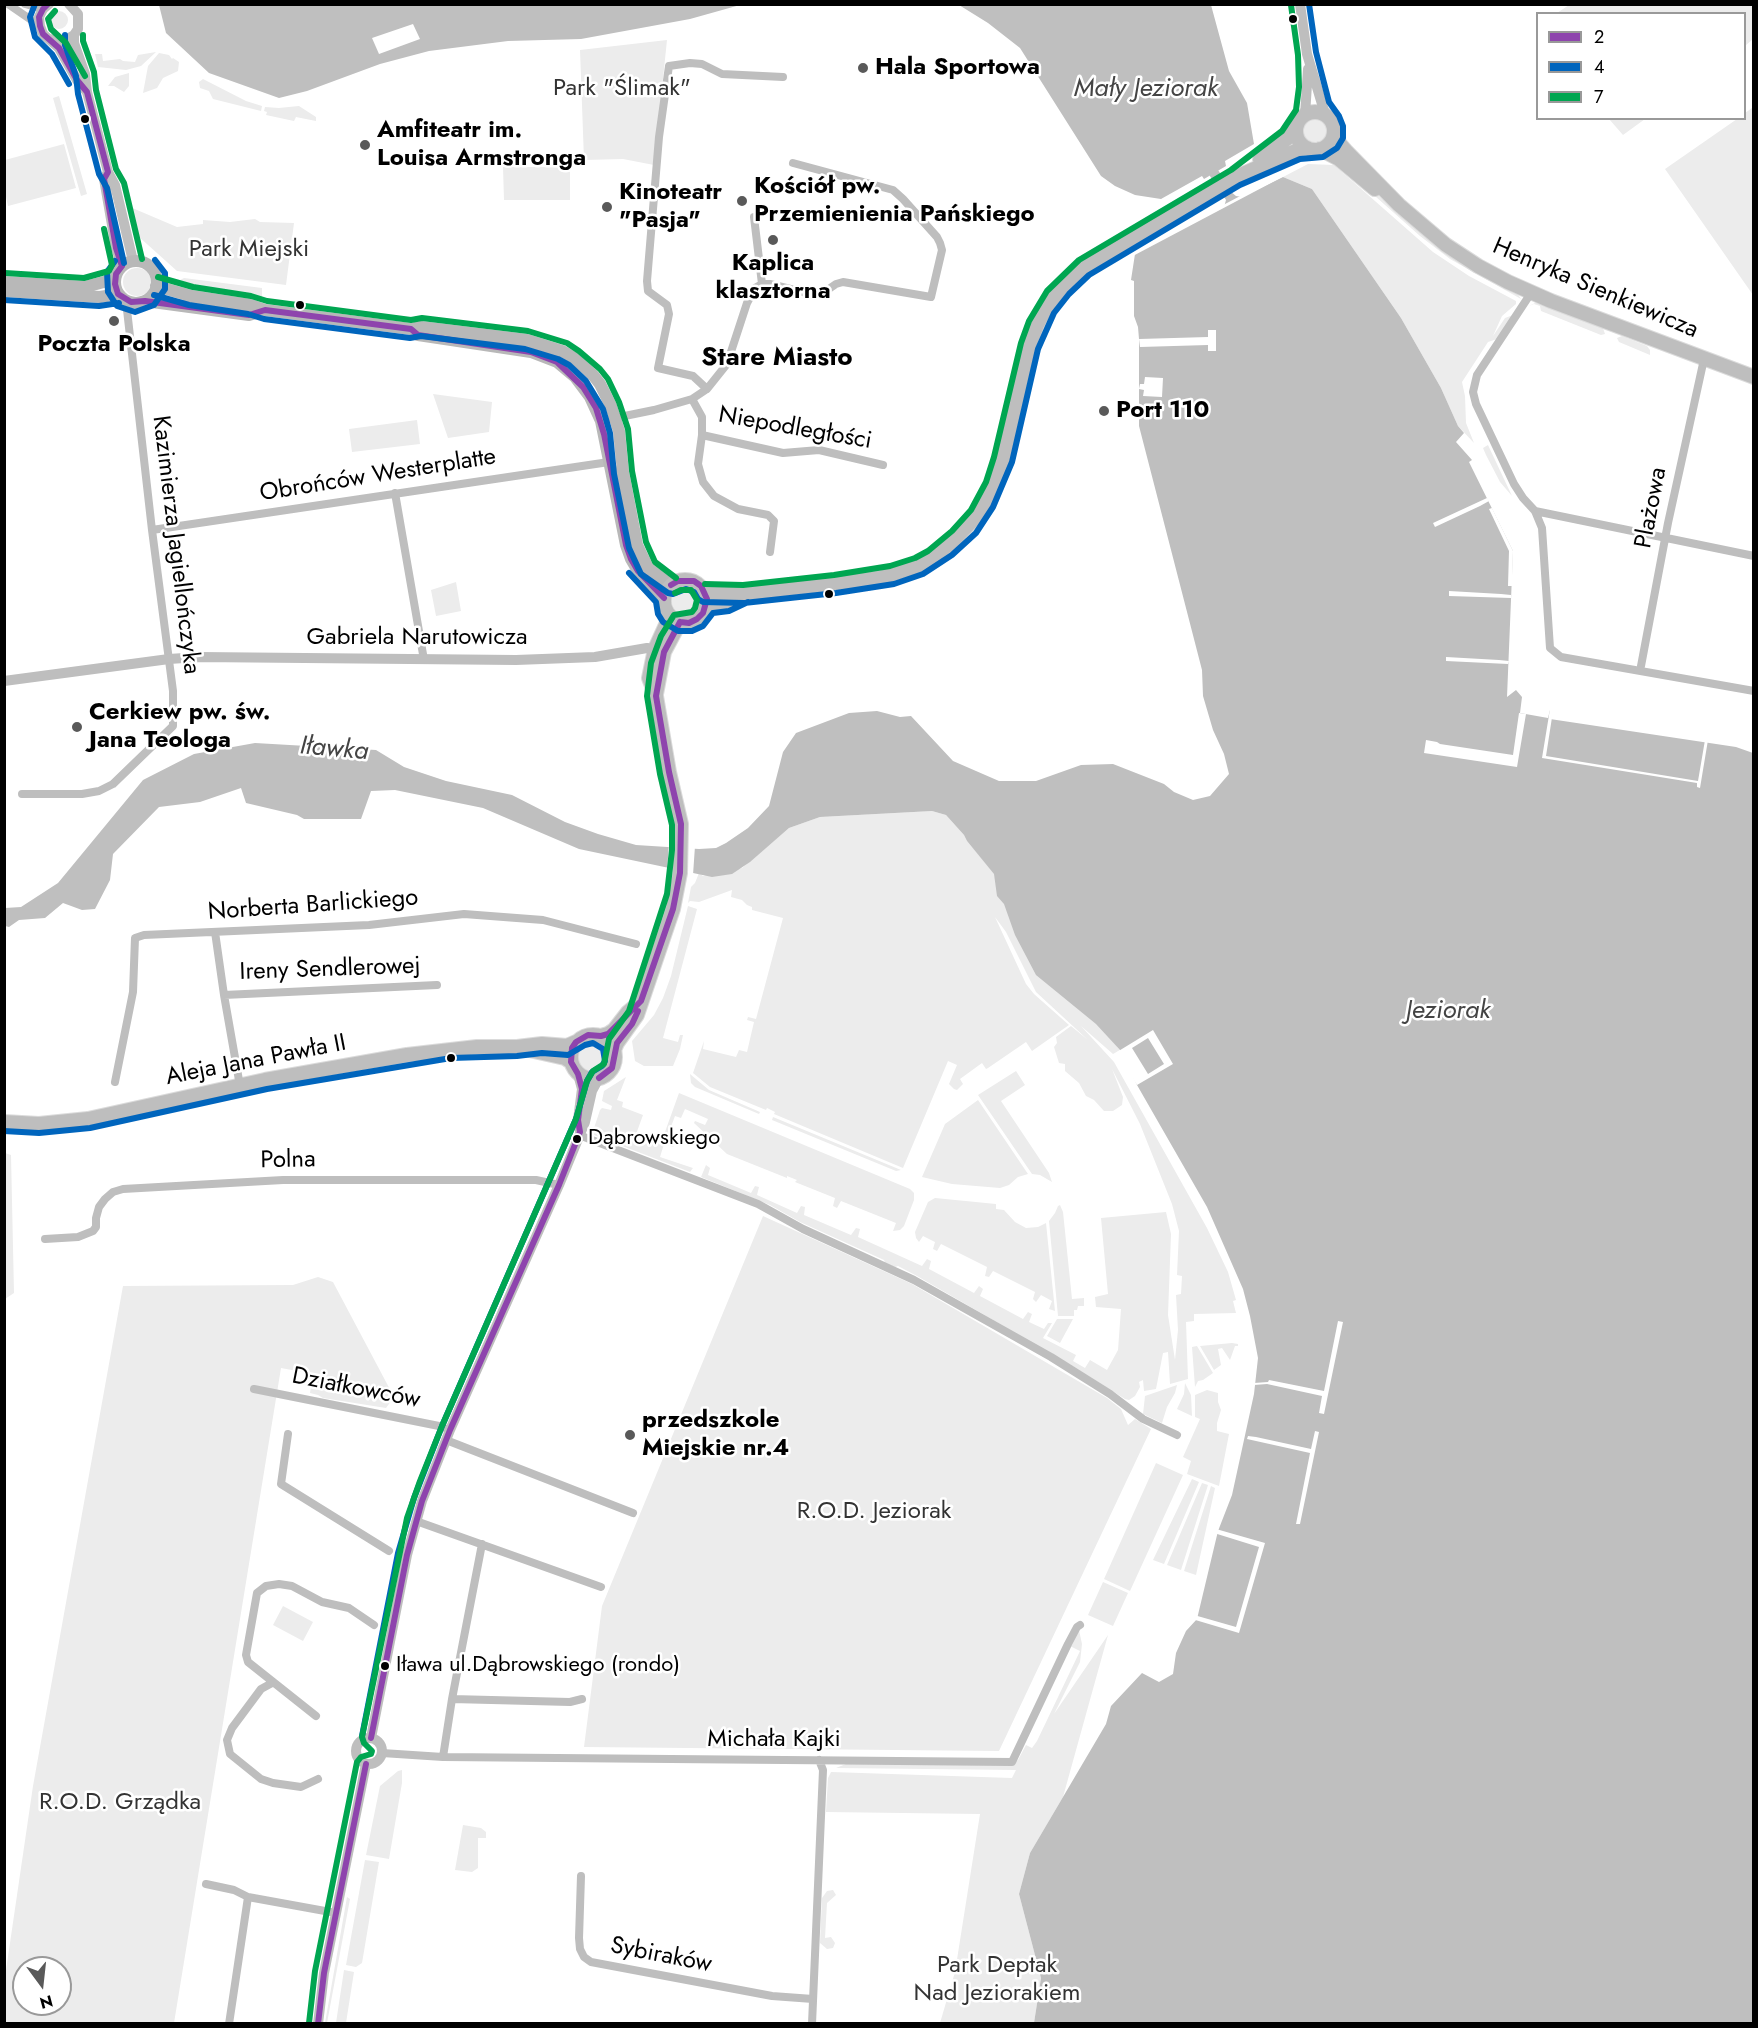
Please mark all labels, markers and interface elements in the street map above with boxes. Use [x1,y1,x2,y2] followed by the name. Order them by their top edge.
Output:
[1536,12,1746,120] legend
[1287,13,1299,25] unlabelled marker
[1594,24,1604,50] text: 2
[875,54,1040,82] place label: Hala Sportowa
[1594,54,1605,80] text: 4
[856,61,870,75] marker: Hala Sportowa
[1074,74,1218,106] water label: Mały Jeziorak
[553,75,691,103] park label: Park "Ślimak"
[1594,84,1603,110] text: 7
[79,113,91,125] unlabelled marker
[377,117,586,173] place label: Amfiteatr im. Louisa Armstronga
[358,138,372,152] marker: Amfiteatr im. Louisa Armstronga
[754,173,1035,229] place label: Kościół pw. Przemienienia Pańskiego
[619,179,722,235] place label: Kinoteatr "Pasja"
[735,194,749,208] marker: Kościół pw. Przemienienia Pańskiego
[600,200,614,214] marker: Kinoteatr "Pasja"
[766,233,780,247] marker: Kaplica klasztorna
[1488,233,1702,345] street label: Henryka Sienkiewicza
[189,236,309,264] park label: Park Miejski
[715,250,831,306] place label: Kaplica klasztorna
[294,299,306,311] unlabelled marker
[107,314,121,328] marker: Poczta Polska
[37,331,191,359] place label: Poczta Polska
[701,343,853,375] district label: Stare Miasto
[1116,397,1209,425] place label: Port 110
[716,401,874,457] street label: Niepodległości
[1097,404,1111,418] marker: Port 110
[145,414,205,676] street label: Kazimierza Jagiellończyka
[258,443,498,509] street label: Obrońców Westerplatte
[1630,465,1674,551] street label: Plażowa
[823,588,835,600] unlabelled marker
[306,624,528,652] street label: Gabriela Narutowicza
[89,699,270,755] place label: Cerkiew pw. św. Jana Teologa
[70,720,84,734] marker: Cerkiew pw. św. Jana Teologa
[298,731,370,769] water label: Iławka
[207,884,419,928] street label: Norberta Barlickiego
[239,952,421,988] street label: Ireny Sendlerowej
[1406,996,1490,1028] water label: Jeziorak
[163,1029,349,1093] street label: Aleja Jana Pawła II
[445,1052,457,1064] unlabelled marker
[588,1126,720,1152] place label: Dąbrowskiego
[571,1133,583,1145] marker: Dąbrowskiego
[260,1146,316,1176] street label: Polna
[289,1362,423,1416] street label: Działkowców
[642,1407,789,1463] place label: przedszkole Miejskie nr.4
[623,1428,637,1442] marker: przedszkole Miejskie nr.4
[797,1498,951,1526] park label: R.O.D. Jeziorak
[396,1653,680,1679] place label: Iława ul.Dąbrowskiego (rondo)
[379,1660,391,1672] marker: Iława ul.Dąbrowskiego (rondo)
[707,1726,841,1754] street label: Michała Kajki
[39,1789,201,1817] park label: R.O.D. Grządka
[608,1932,714,1980] street label: Sybiraków
[914,1952,1080,2008] park label: Park Deptak Nad Jeziorakiem
[12,1956,72,2016] north arrow
[37,1989,55,2015] text: N

